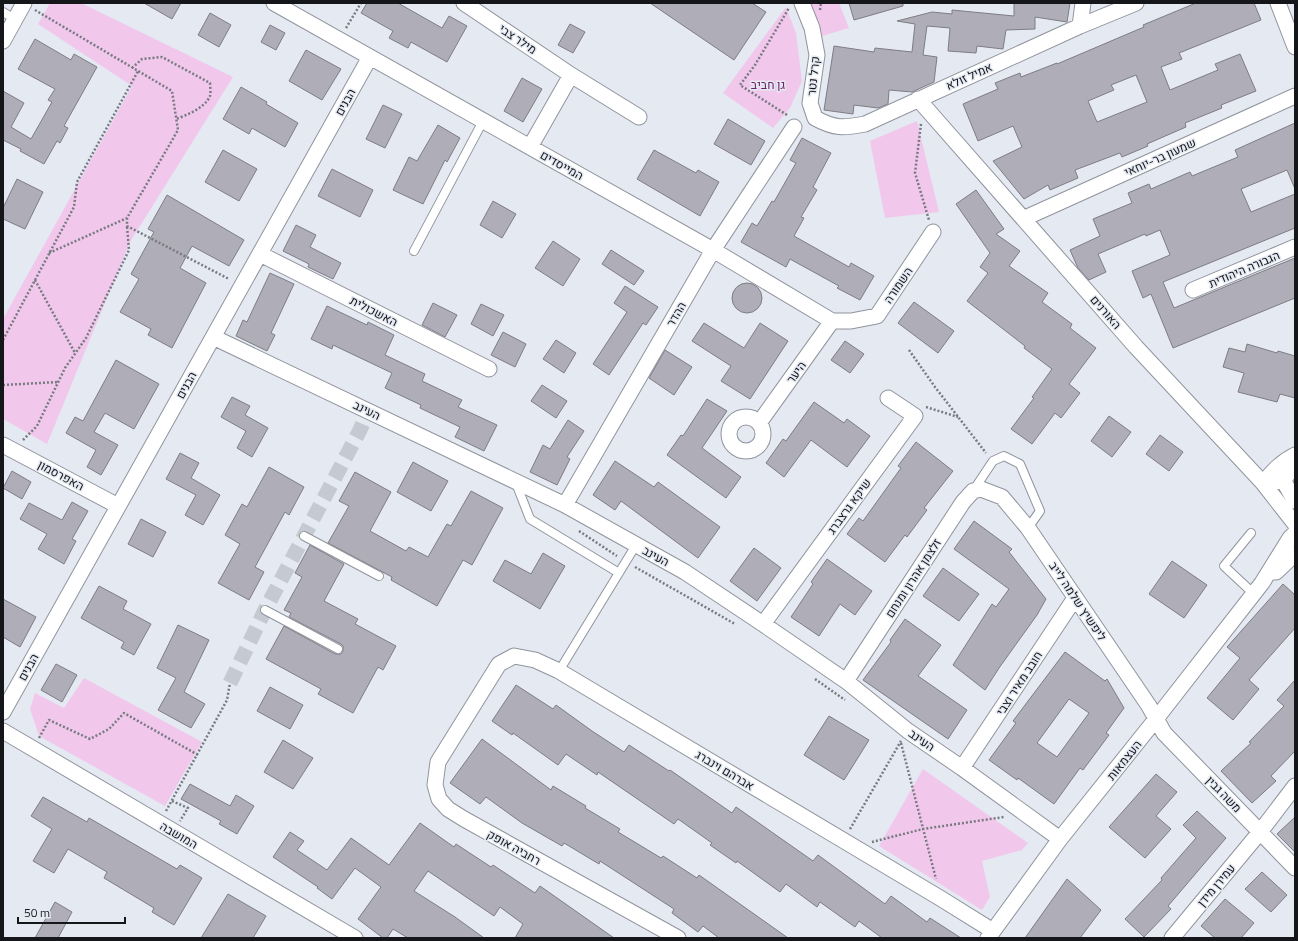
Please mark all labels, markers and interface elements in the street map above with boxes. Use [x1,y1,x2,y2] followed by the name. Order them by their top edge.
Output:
[495,19,541,59] street label: מילר צבי
[801,55,825,97] street label: קרל נטר
[943,57,996,95] street label: אמיל זולא
[751,75,785,94] park label: גן חביב
[330,85,360,119] street label: הבנים
[1121,133,1199,181] street label: שמעון בר-יוחאי
[537,145,587,185] street label: המייסדים
[1205,245,1283,293] street label: הגבורה היהודית
[879,263,917,307] street label: השמורה
[347,291,401,331] street label: האשכולית
[1086,291,1126,333] street label: האורנים
[661,298,691,330] street label: ההדר
[781,357,811,387] street label: היער
[171,368,201,402] street label: הבנים
[350,395,384,425] street label: העינב
[34,455,88,495] street label: האפרסמון
[822,474,876,538] street label: שיקא גרצברג
[880,535,946,621] street label: זלצמן אהרון ומנחם
[639,541,673,571] street label: העינב
[1044,557,1112,645] street label: ליפשיץ שלמה לייב
[991,647,1047,719] street label: חובב מאיר וצבי
[13,650,43,684] street label: הבנים
[905,724,939,756] street label: העינב
[1102,736,1146,784] street label: העצמאות
[692,745,758,795] street label: אברהם וינברג
[1202,771,1246,817] street label: משה גבין
[156,816,202,854] street label: המושבה
[484,824,544,870] street label: רחביה אופק
[1192,859,1240,911] street label: עמירן מידן
[18,899,125,925] scale bar
[24,903,50,922] text: 50 m

